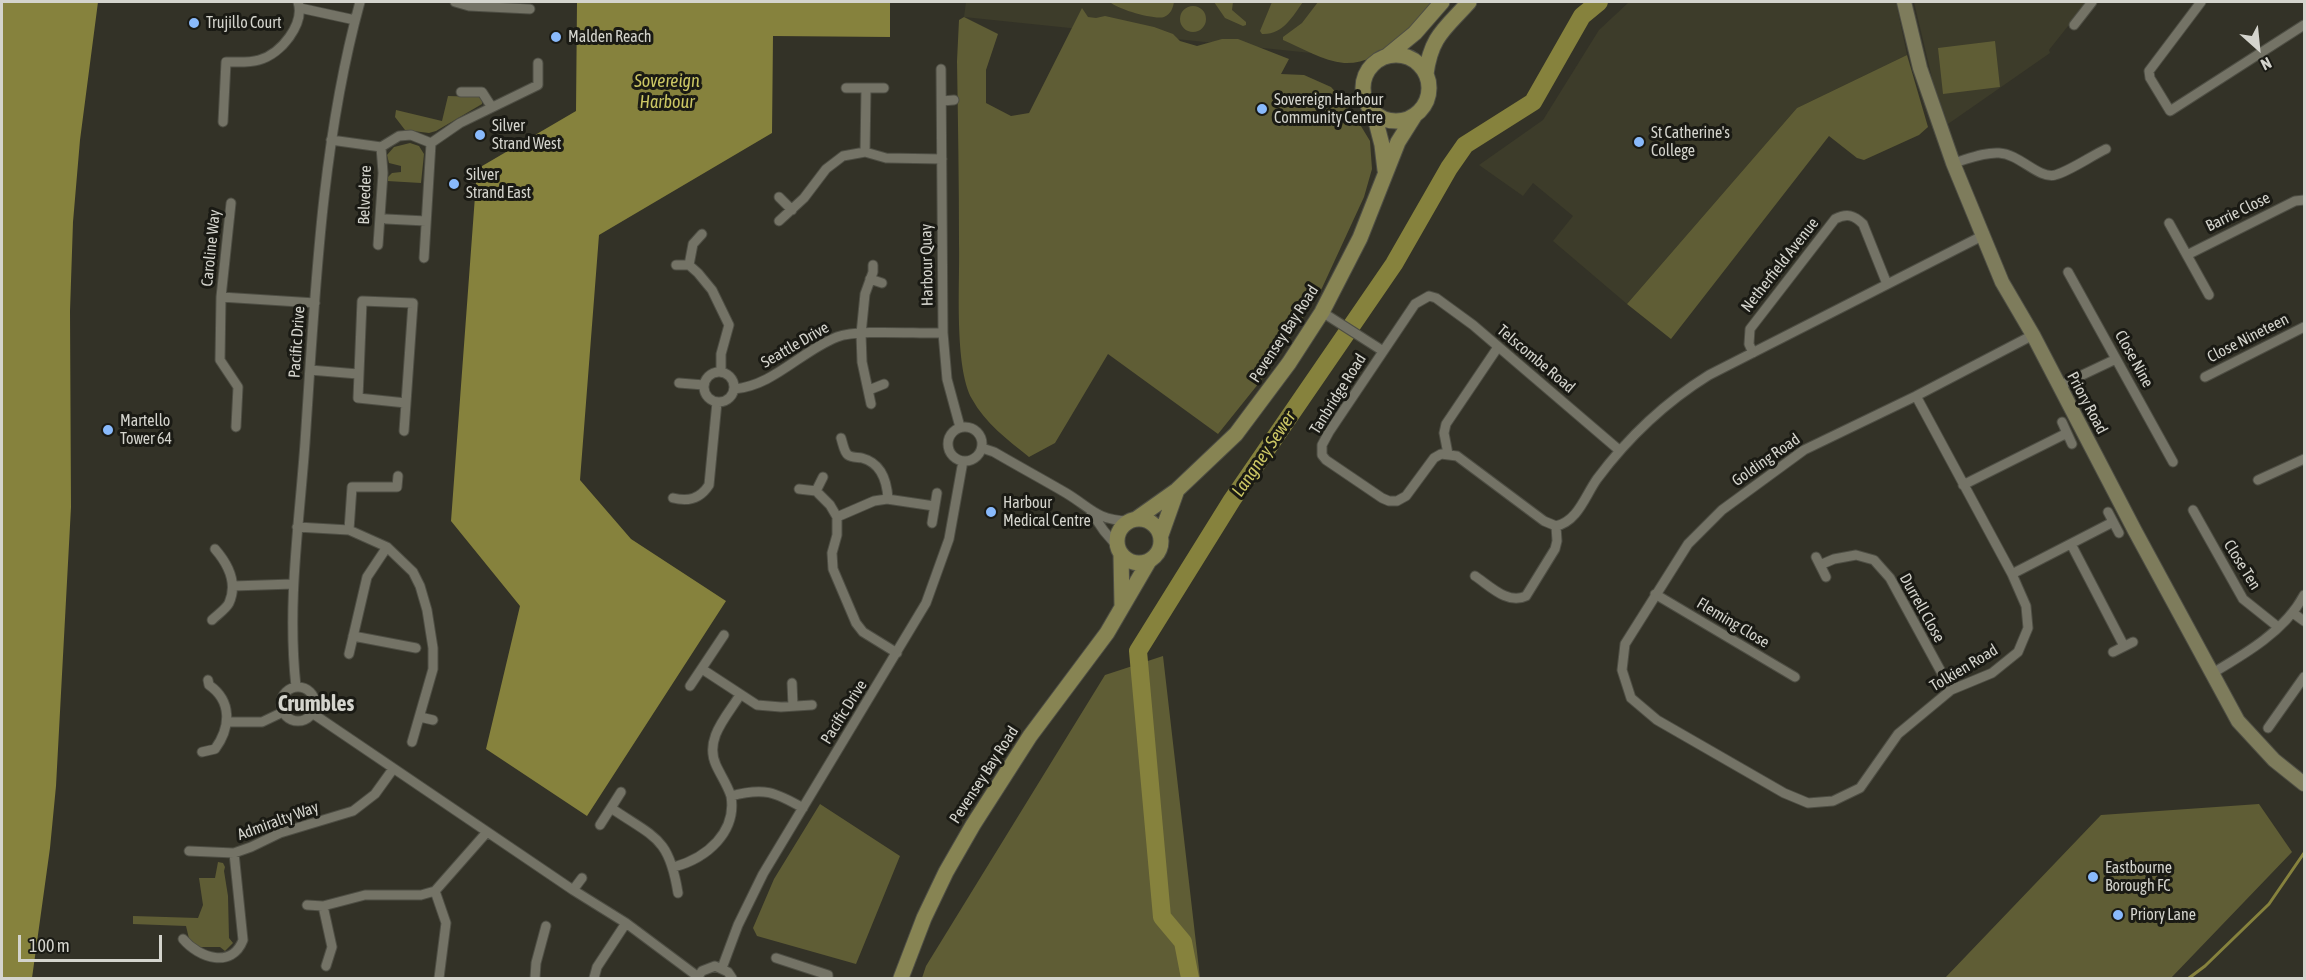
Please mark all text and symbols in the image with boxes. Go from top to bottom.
place label: Trujillo Court [206,13,282,33]
marker: Trujillo Court [187,16,201,30]
north arrow [2228,18,2288,78]
place label: Malden Reach [568,27,651,47]
marker: Malden Reach [549,30,563,44]
text: N [2258,54,2274,74]
water label: Sovereign Harbour [634,70,700,112]
place label: Sovereign Harbour Community Centre [1274,90,1383,128]
marker: Sovereign Harbour Community Centre [1255,102,1269,116]
place label: Silver Strand West [492,116,561,154]
place label: St Catherine's College [1651,123,1730,161]
marker: Silver Strand West [473,128,487,142]
marker: St Catherine's College [1632,135,1646,149]
street label: Belvedere [354,165,376,225]
place label: Silver Strand East [466,165,531,203]
marker: Silver Strand East [447,177,461,191]
street label: Barrie Close [2203,188,2273,236]
street label: Caroline Way [197,209,225,287]
street label: Netherfield Avenue [1737,214,1823,316]
street label: Harbour Quay [917,224,937,306]
street label: Pevensey Bay Road [1245,282,1323,386]
street label: Pacific Drive [285,306,309,378]
street label: Close Nineteen [2204,309,2292,367]
street label: Seattle Drive [758,318,832,372]
street label: Telscombe Road [1493,321,1579,397]
street label: Close Nine [2111,327,2157,391]
street label: Tanbridge Road [1306,350,1370,438]
street label: Priory Road [2063,369,2111,437]
water label: Langney Sewer [1227,407,1301,501]
place label: Martello Tower 64 [120,411,172,449]
marker: Martello Tower 64 [101,423,115,437]
street label: Golding Road [1728,430,1804,490]
place label: Harbour Medical Centre [1003,493,1091,531]
marker: Harbour Medical Centre [984,505,998,519]
street label: Close Ten [2219,537,2265,593]
street label: Durrell Close [1895,570,1949,646]
street label: Fleming Close [1693,594,1773,652]
street label: Tolkien Road [1927,640,2001,696]
street label: Pacific Drive [817,676,871,748]
district label: Crumbles [278,691,354,717]
street label: Pevensey Bay Road [945,723,1023,827]
street label: Admiralty Way [235,797,321,845]
place label: Eastbourne Borough FC [2105,858,2172,896]
marker: Eastbourne Borough FC [2086,870,2100,884]
place label: Priory Lane [2130,905,2196,925]
marker: Priory Lane [2111,908,2125,922]
scale bar [21,923,165,961]
text: 100 m [29,935,70,956]

